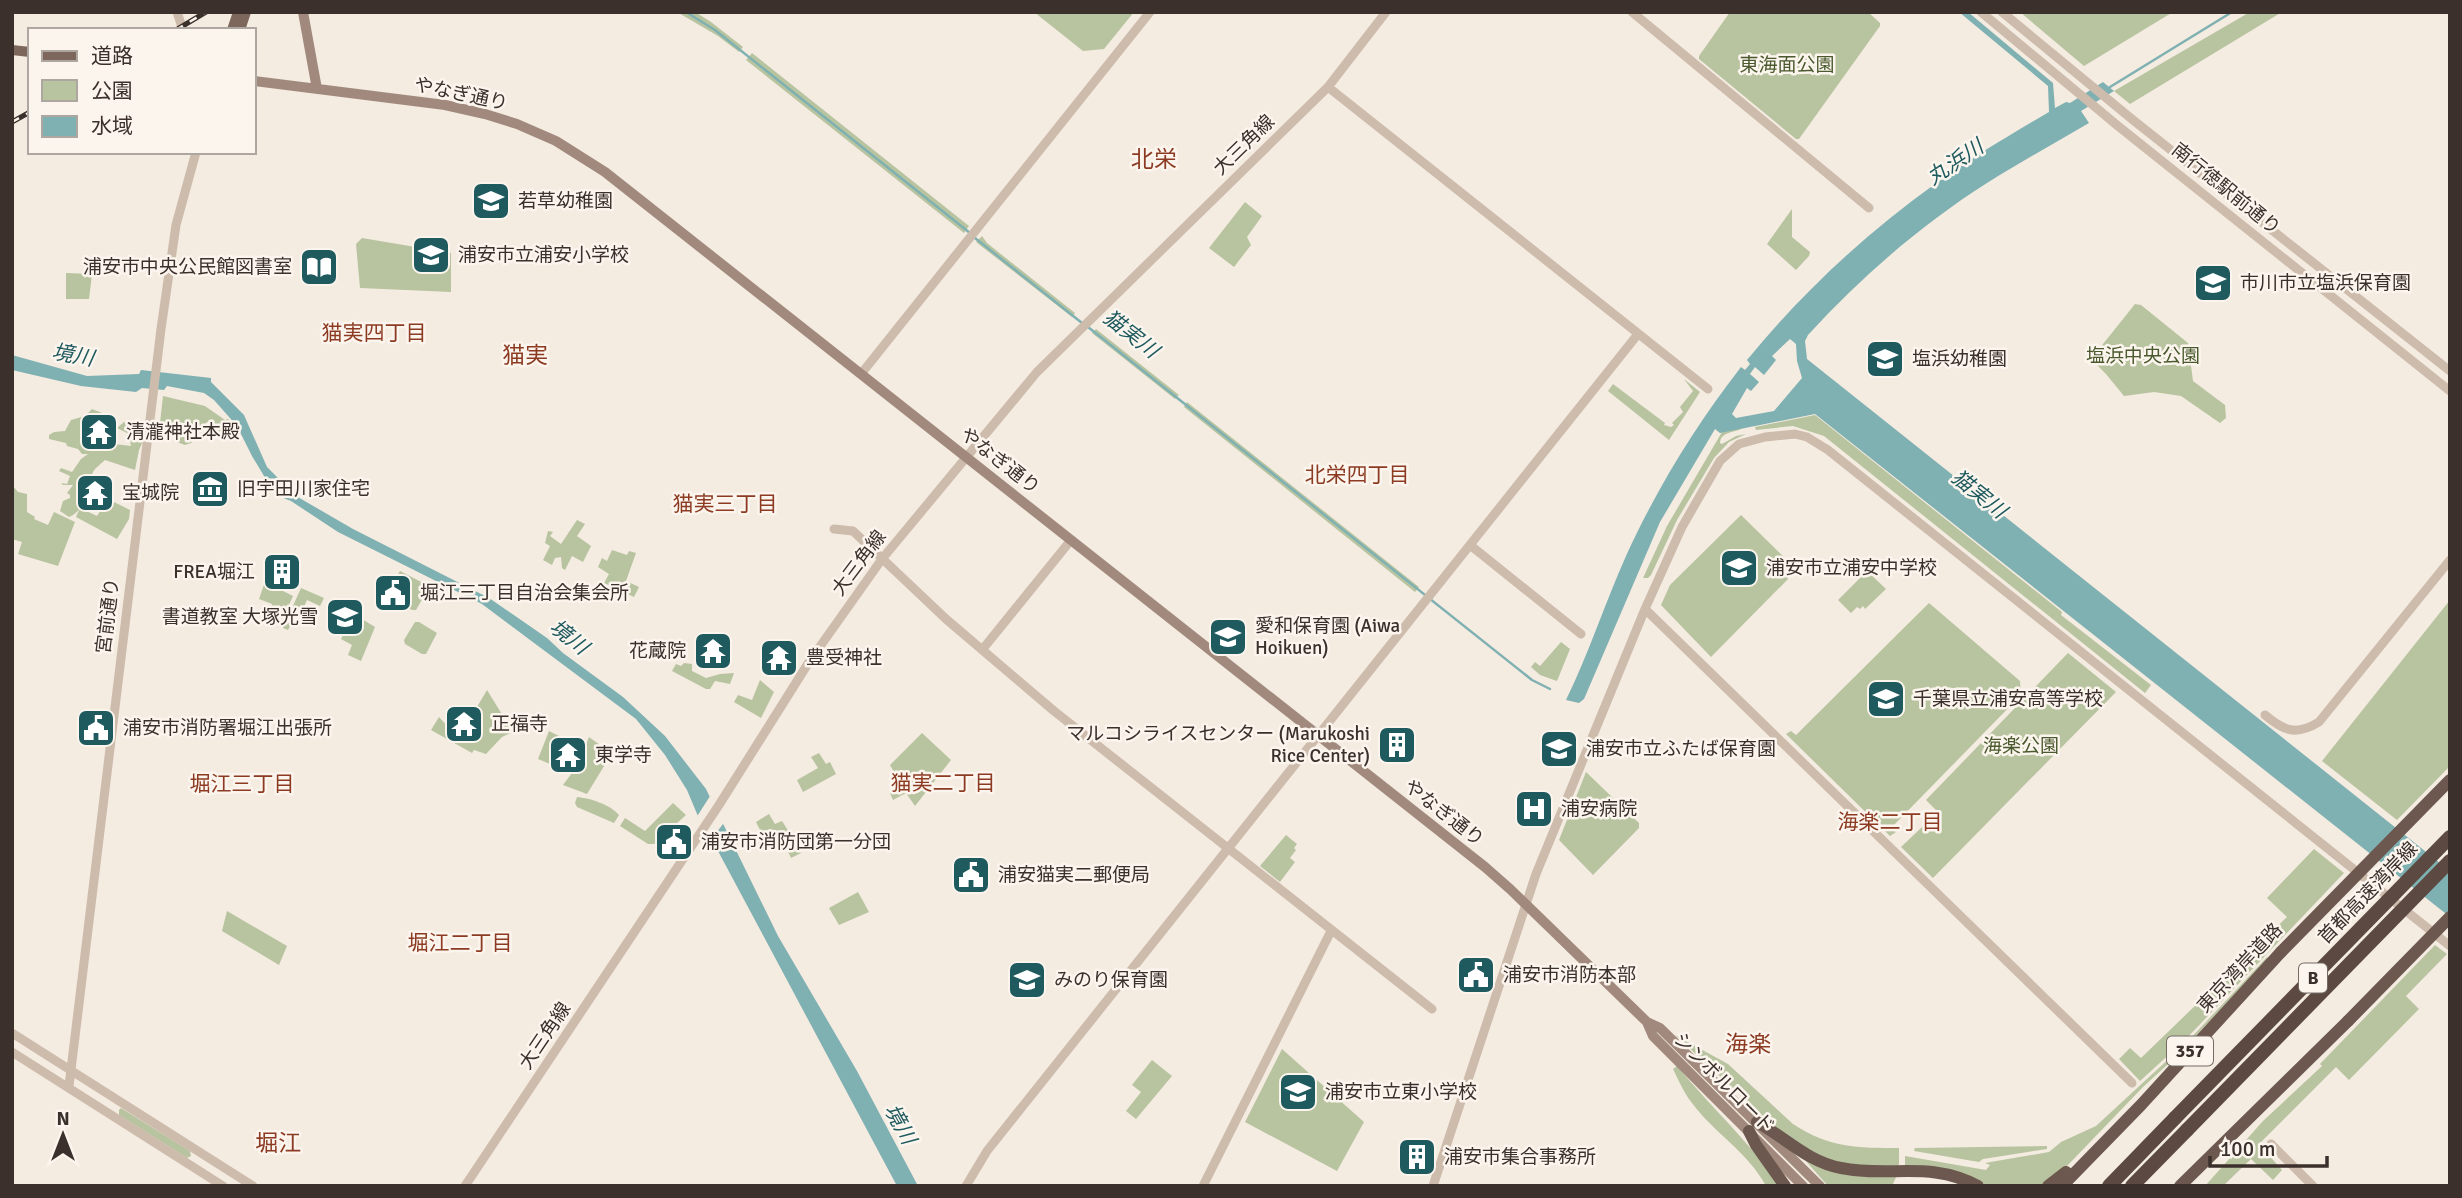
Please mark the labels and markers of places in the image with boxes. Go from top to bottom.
school or university icon: 若草幼稚園 [470,180,512,222]
place label: 若草幼稚園 [518,189,613,213]
school or university icon: 浦安市立浦安小学校 [410,234,452,276]
place label: 浦安市立浦安小学校 [458,243,629,267]
library icon: 浦安市中央公民館図書室 [298,246,340,288]
place label: 浦安市中央公民館図書室 [83,255,292,279]
school or university icon: 市川市立塩浜保育園 [2192,262,2234,304]
place label: 市川市立塩浜保育園 [2240,271,2411,295]
school or university icon: 塩浜幼稚園 [1864,338,1906,380]
place label: 塩浜幼稚園 [1912,347,2007,371]
temple icon: 清瀧神社本殿 [78,411,120,453]
place label: 清瀧神社本殿 [126,420,240,444]
museum icon: 旧宇田川家住宅 [189,468,231,510]
temple icon: 宝城院 [74,472,116,514]
place label: 旧宇田川家住宅 [237,477,370,501]
place label: 宝城院 [122,481,179,505]
school or university icon: 浦安市立浦安中学校 [1718,547,1760,589]
building icon: FREA堀江 [261,551,303,593]
place label: 浦安市立浦安中学校 [1766,556,1937,580]
place label: FREA堀江 [173,560,255,584]
public building icon: 堀江三丁目自治会集会所 [372,572,414,614]
place label: 堀江三丁目自治会集会所 [420,581,629,605]
school or university icon: 書道教室 大塚光雪 [324,596,366,638]
place label: 書道教室 大塚光雪 [162,605,318,629]
place label: 愛和保育園 (Aiwa Hoikuen) [1255,614,1400,660]
school or university icon: 愛和保育園 (Aiwa Hoikuen) [1207,616,1249,658]
temple icon: 花蔵院 [692,630,734,672]
temple icon: 豊受神社 [758,637,800,679]
place label: 花蔵院 [629,639,686,663]
place label: 豊受神社 [806,646,882,670]
school or university icon: 千葉県立浦安高等学校 [1865,678,1907,720]
place label: 千葉県立浦安高等学校 [1913,687,2103,711]
temple icon: 正福寺 [443,703,485,745]
public building icon: 浦安市消防署堀江出張所 [75,707,117,749]
place label: 正福寺 [491,712,548,736]
place label: 浦安市消防署堀江出張所 [123,716,332,740]
place label: マルコシライスセンター (Marukoshi Rice Center) [1066,722,1370,768]
building icon: マルコシライスセンター (Marukoshi Rice Center) [1376,724,1418,766]
school or university icon: 浦安市立ふたば保育園 [1538,728,1580,770]
temple icon: 東学寺 [547,734,589,776]
place label: 浦安市立ふたば保育園 [1586,737,1776,761]
place label: 東学寺 [595,743,652,767]
hospital icon: 浦安病院 [1513,788,1555,830]
place label: 浦安病院 [1561,797,1637,821]
public building icon: 浦安市消防団第一分団 [653,821,695,863]
place label: 浦安市消防団第一分団 [701,830,891,854]
public building icon: 浦安猫実二郵便局 [950,854,992,896]
place label: 浦安猫実二郵便局 [998,863,1150,887]
public building icon: 浦安市消防本部 [1455,954,1497,996]
school or university icon: みのり保育園 [1006,959,1048,1001]
place label: 浦安市消防本部 [1503,963,1636,987]
place label: みのり保育園 [1054,968,1168,992]
school or university icon: 浦安市立東小学校 [1277,1071,1319,1113]
place label: 浦安市立東小学校 [1325,1080,1477,1104]
building icon: 浦安市集合事務所 [1396,1136,1438,1178]
place label: 浦安市集合事務所 [1444,1145,1596,1169]

